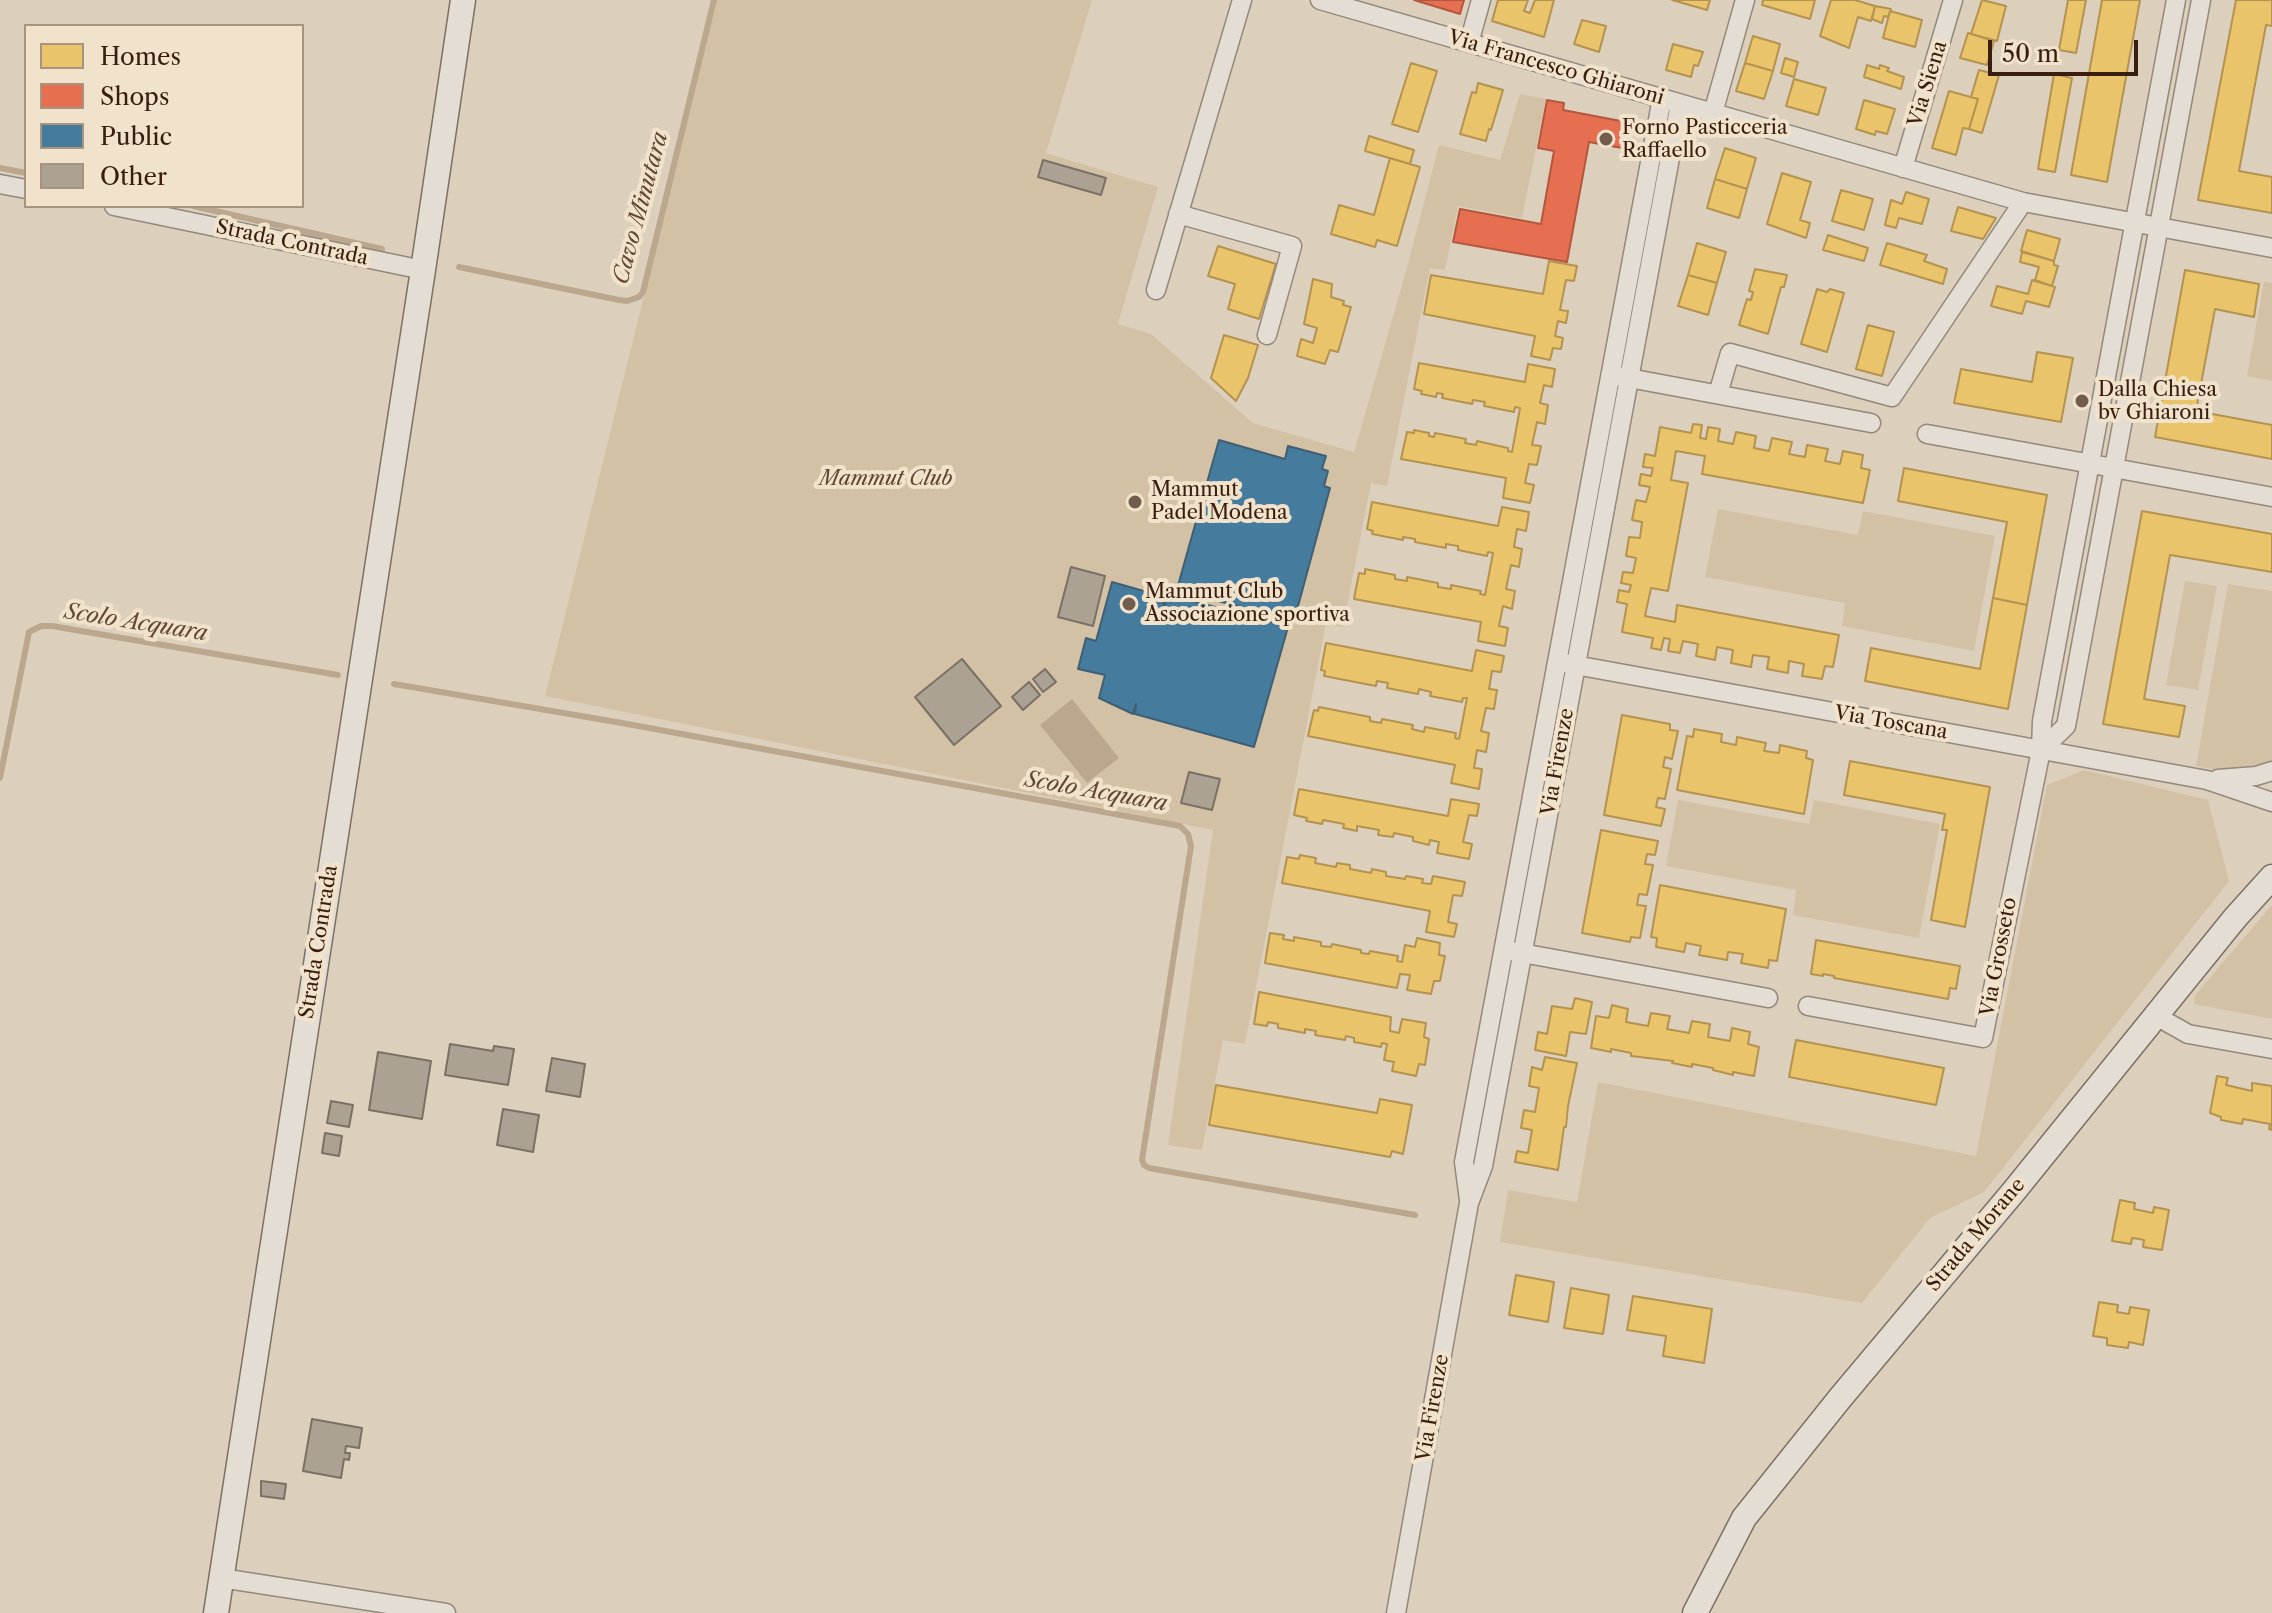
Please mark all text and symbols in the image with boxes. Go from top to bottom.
legend [24,24,304,208]
scale bar [1992,24,2142,74]
street label: Via Francesco Ghiaroni [1445,26,1667,110]
street label: Via Siena [1904,38,1952,130]
text: 50 m [2002,39,2059,68]
text: Homes [100,42,181,71]
text: Shops [100,82,169,111]
place label: Forno Pasticceria Raffaello [1622,116,1787,163]
text: Public [100,122,172,151]
water label: Cavo Minutara [608,129,674,287]
marker: Forno Pasticceria Raffaello [1597,130,1615,148]
text: Other [100,162,167,191]
street label: Strada Contrada [214,215,370,271]
place label: Dalla Chiesa bv Ghiaroni [2098,378,2217,425]
marker: Dalla Chiesa bv Ghiaroni [2073,392,2091,410]
park label: Mammut Club [820,467,952,491]
place label: Mammut Padel Modena [1151,478,1288,525]
marker: Mammut Padel Modena [1126,493,1144,511]
place label: Mammut Club Associazione sportiva [1145,580,1350,627]
marker: Mammut Club Associazione sportiva [1120,595,1138,613]
water label: Scolo Acquara [63,599,209,647]
street label: Via Toscana [1833,701,1949,745]
street label: Via Firenze [1537,706,1579,818]
water label: Scolo Acquara [1023,766,1169,818]
street label: Strada Contrada [295,864,343,1020]
street label: Via Grosseto [1976,895,2022,1019]
street label: Strada Morane [1922,1173,2030,1297]
street label: Via Firenze [1412,1352,1454,1464]

